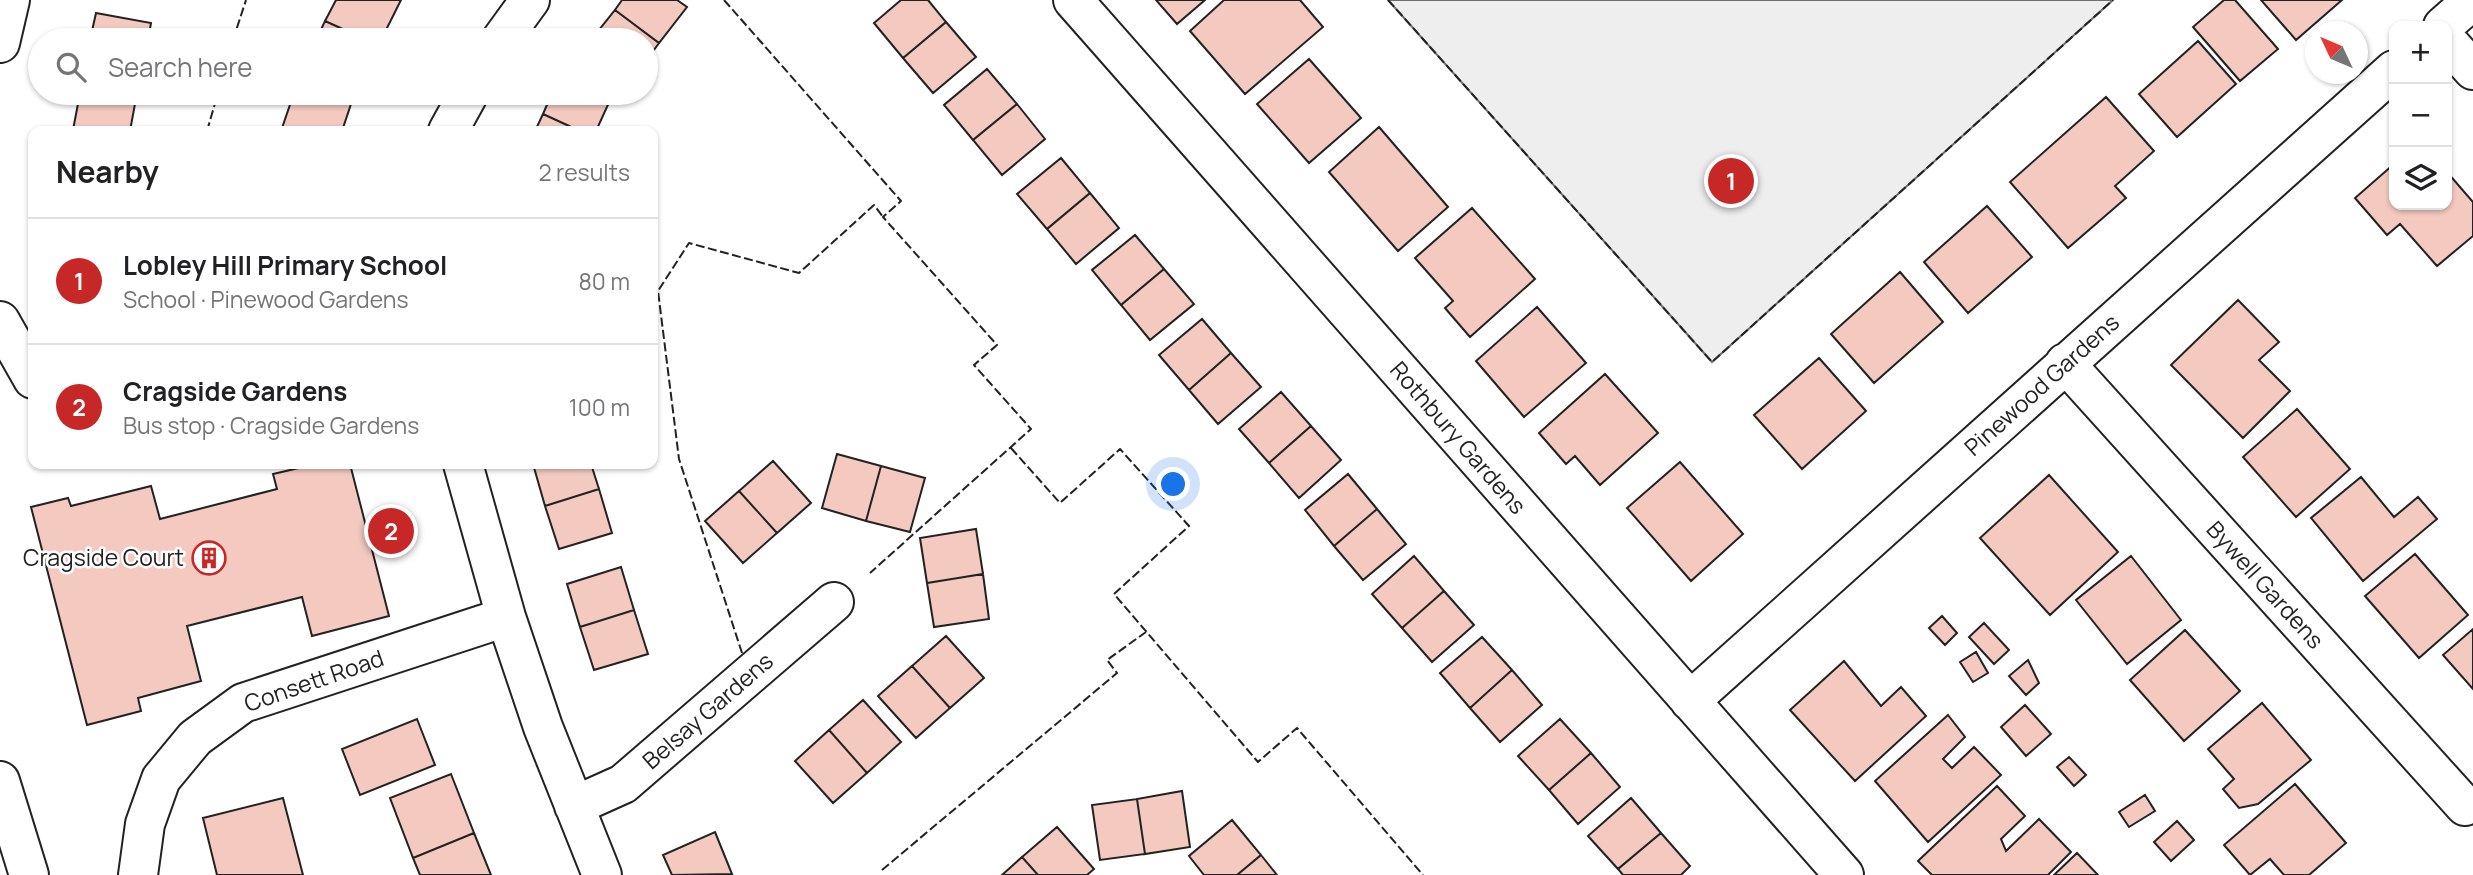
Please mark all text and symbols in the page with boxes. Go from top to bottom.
north arrow [2305,21,2368,84]
map controls [2389,21,2452,210]
button: + [2389,21,2452,84]
search box [28,28,658,105]
icon: search [52,48,90,86]
text: Search here [108,49,253,85]
button: − [2389,84,2452,147]
button: layers [2389,147,2452,210]
text: Nearby [56,151,159,192]
pin: 1 [1708,155,1754,207]
text: 2 results [538,156,630,188]
text: Lobley Hill Primary School [123,247,447,283]
text: 1 [74,265,84,297]
text: 80 m [579,265,630,297]
text: School · Pinewood Gardens [123,283,409,315]
street label: Pinewood Gardens [1957,306,2126,462]
street label: Rothbury Gardens [1383,354,1534,521]
text: Cragside Gardens [123,373,347,409]
text: 2 [72,391,86,423]
text: 100 m [569,391,630,423]
text: Bus stop · Cragside Gardens [123,409,419,441]
your location [1156,467,1190,501]
pin: 2 [368,505,414,557]
street label: Bywell Gardens [2200,514,2332,655]
building icon: Cragside Court [190,539,228,577]
place label: Cragside Court [23,541,184,573]
street label: Consett Road [240,641,388,719]
street label: Belsay Gardens [635,645,779,776]

